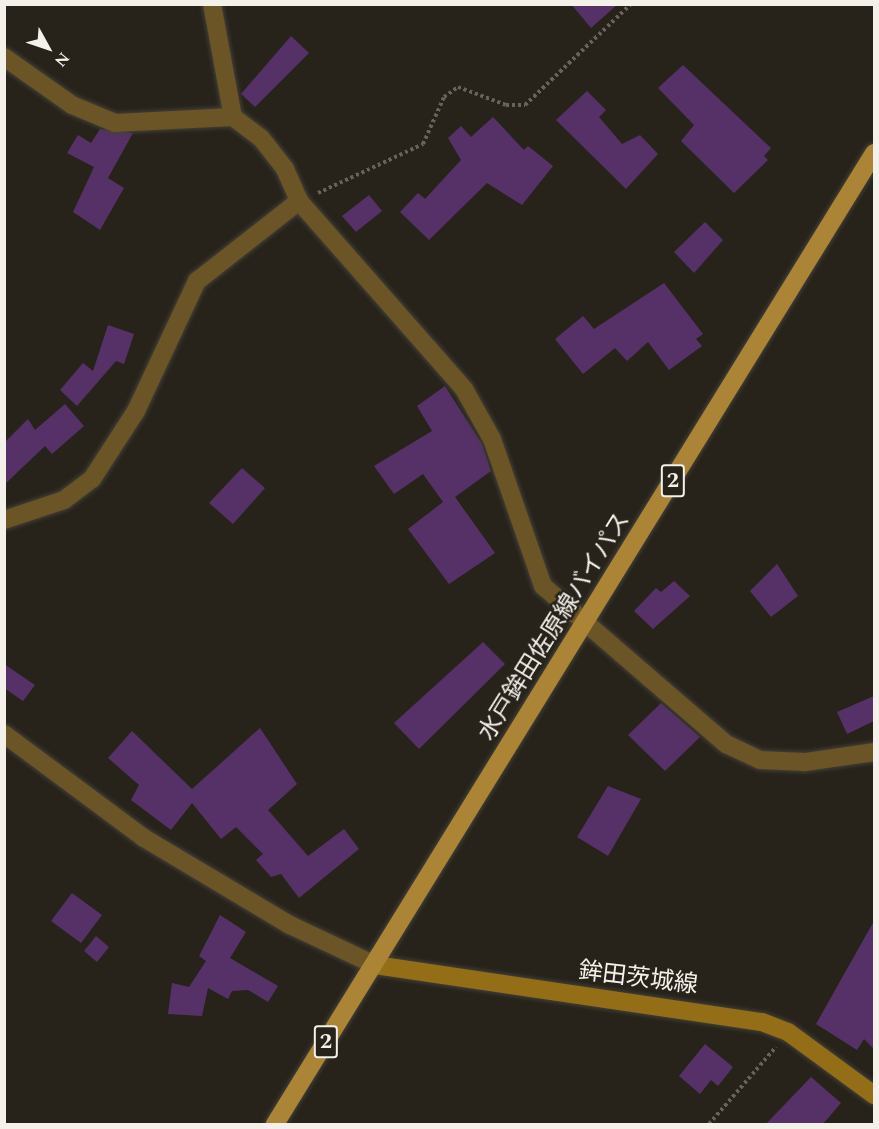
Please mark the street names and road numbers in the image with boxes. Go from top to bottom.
road number: 2 [660,462,686,500]
street label: 水戸鉾田佐原線バイパス [473,507,637,747]
street label: 鉾田茨城線 [577,957,699,1001]
road number: 2 [312,1023,340,1061]

